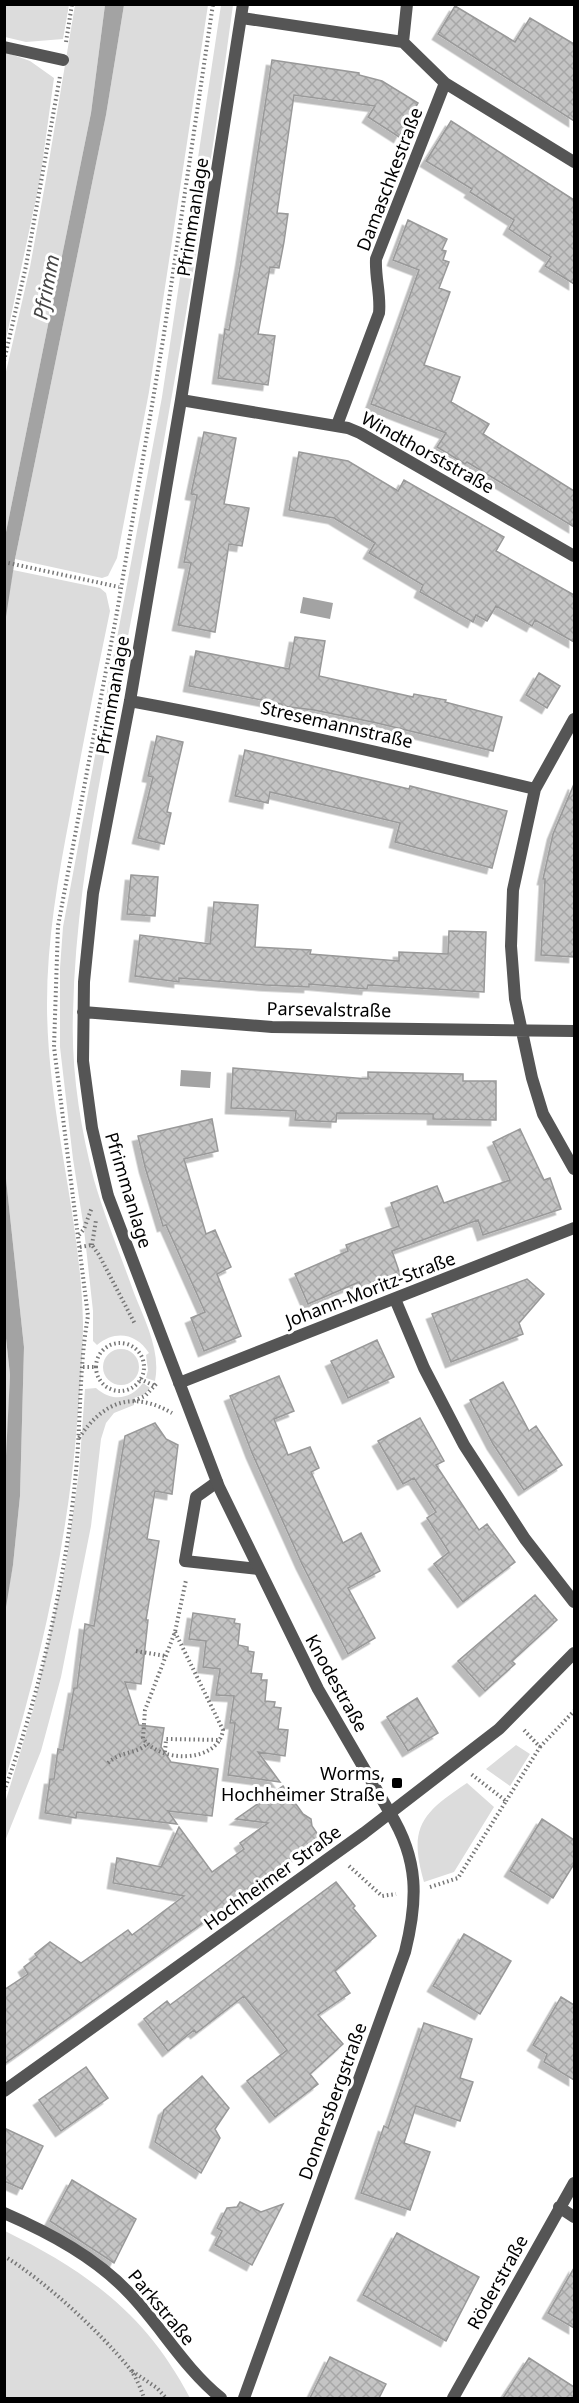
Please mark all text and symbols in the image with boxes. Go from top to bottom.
street label: Damaschkestraße [351,104,427,254]
street label: Pfrimmanlage [171,156,213,278]
water label: Pfrimm [26,252,66,322]
street label: Windthorststraße [357,406,499,498]
street label: Pfrimmanlage [90,634,134,756]
street label: Stresemannstraße [259,695,415,753]
street label: Parsevalstraße [267,996,391,1022]
street label: Pfrimmanlage [100,1129,158,1251]
street label: Johann-Moritz-Straße [280,1246,458,1333]
street label: Knodestraße [300,1630,374,1736]
place label: Worms, Hochheimer Straße [221,1761,385,1806]
marker: Worms, Hochheimer Straße [390,1776,404,1790]
street label: Hochheimer Straße [199,1819,345,1935]
street label: Donnersbergstraße [292,2019,372,2183]
street label: Röderstraße [461,2230,533,2334]
street label: Parkstraße [123,2264,201,2350]

